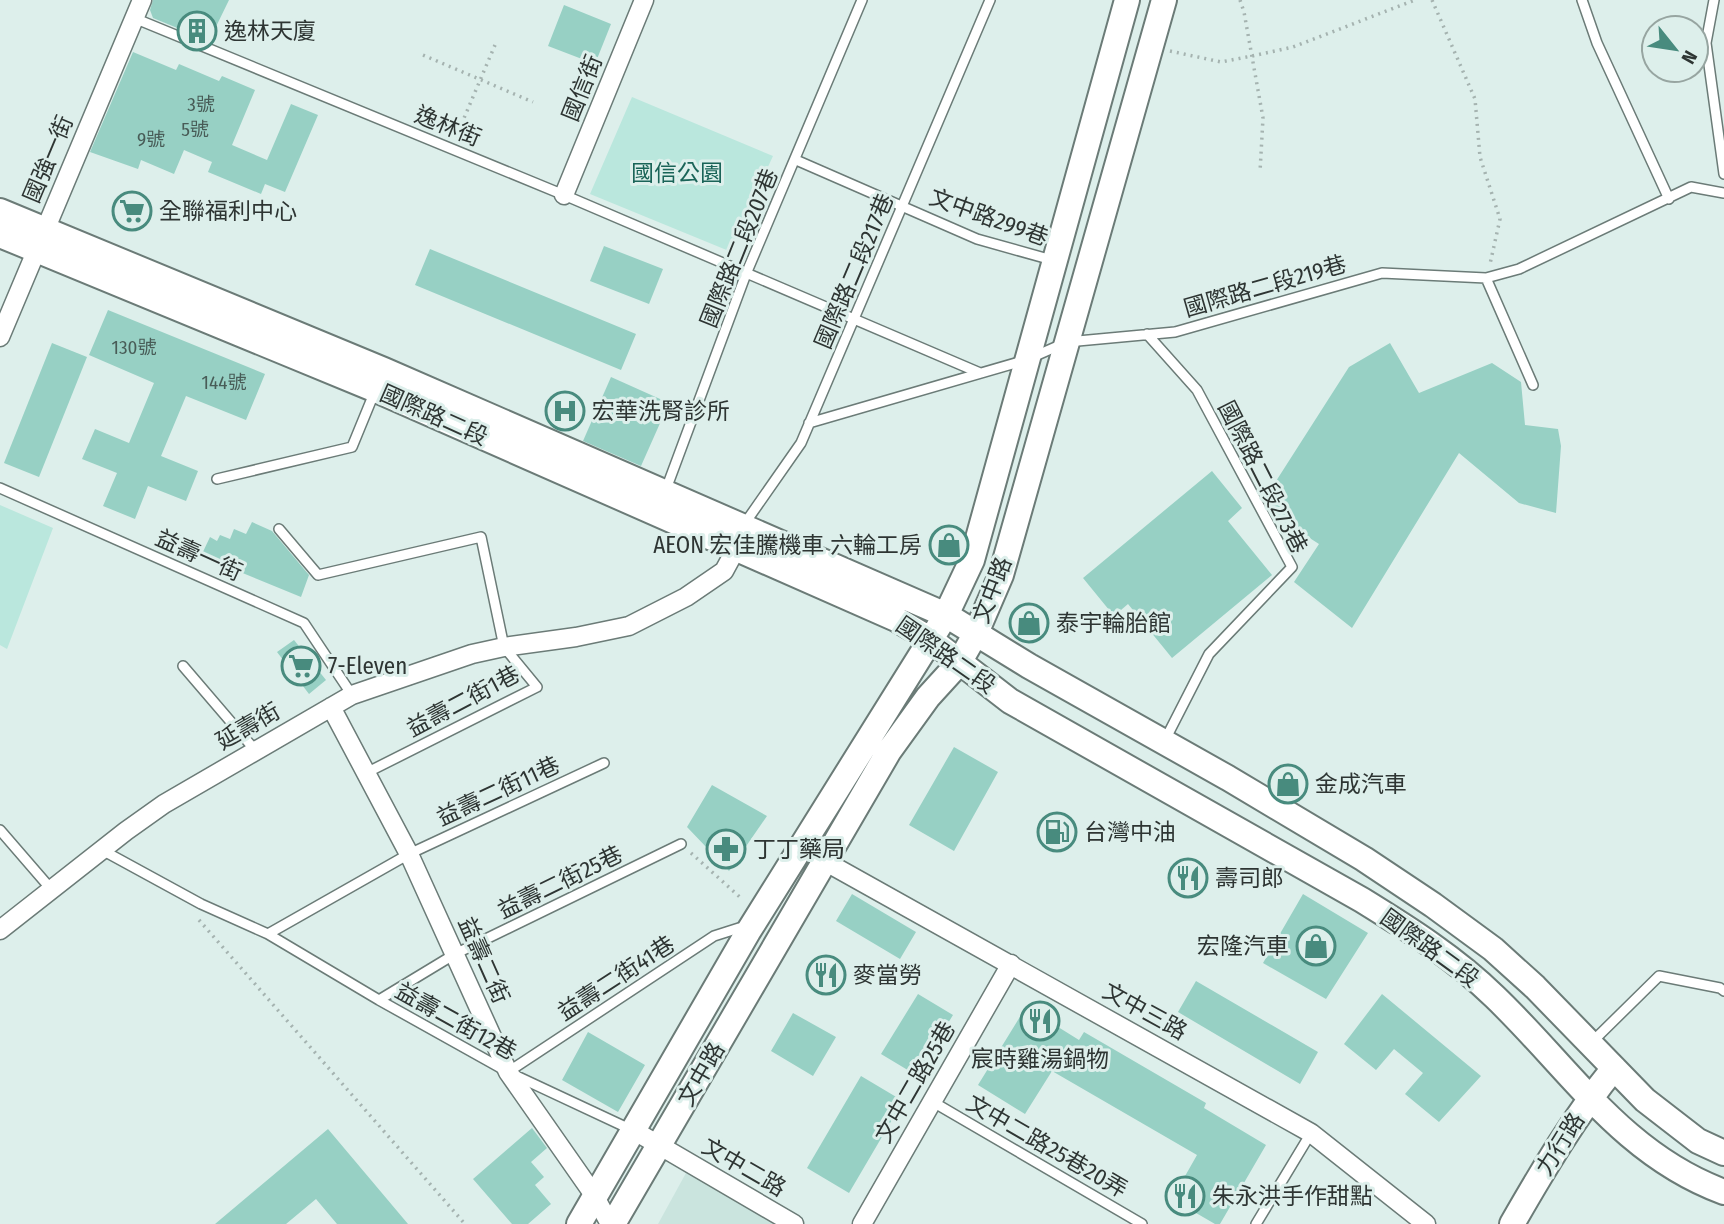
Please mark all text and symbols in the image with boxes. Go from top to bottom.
building icon: 逸林天廈 [176,10,218,52]
north arrow [1640,14,1710,84]
place label: 逸林天廈 [224,17,316,45]
text: N [1676,47,1702,68]
street label: 國信街 [556,51,608,125]
house number: 3號 [187,93,215,116]
street label: 逸林街 [411,100,485,152]
street label: 國強一街 [17,111,79,207]
house number: 5號 [181,118,209,141]
house number: 9號 [137,128,165,151]
park label: 國信公園 [631,159,723,187]
street label: 國際路二段207巷 [694,164,784,332]
street label: 文中路299巷 [926,183,1052,251]
street label: 國際路二段217巷 [809,189,899,353]
supermarket icon: 全聯福利中心 [111,190,153,232]
place label: 全聯福利中心 [159,197,297,225]
street label: 國際路二段219巷 [1180,249,1350,323]
house number: 130號 [112,336,156,359]
house number: 144號 [202,371,246,394]
street label: 國際路二段 [376,379,492,451]
hospital icon: 宏華洗腎診所 [544,390,586,432]
street label: 國際路二段273巷 [1213,396,1313,558]
place label: 宏華洗腎診所 [592,397,730,425]
street label: 益壽一街 [151,524,247,586]
shop icon: AEON 宏佳騰機車 六輪工房 [928,524,970,566]
place label: AEON 宏佳騰機車 六輪工房 [653,531,922,559]
street label: 文中路 [967,553,1017,627]
shop icon: 泰宇輪胎館 [1008,602,1050,644]
place label: 泰宇輪胎館 [1056,609,1171,637]
street label: 國際路二段 [891,611,1001,699]
supermarket icon: 7-Eleven [280,645,322,687]
place label: 7-Eleven [328,652,407,680]
street label: 益壽二街1巷 [402,660,524,742]
street label: 延壽街 [211,697,285,755]
street label: 益壽二街11巷 [432,750,564,832]
shop icon: 金成汽車 [1267,763,1309,805]
place label: 金成汽車 [1315,770,1407,798]
fuel station icon: 台灣中油 [1036,811,1078,853]
place label: 台灣中油 [1084,818,1176,846]
pharmacy icon: 丁丁藥局 [705,828,747,870]
place label: 丁丁藥局 [753,835,845,863]
street label: 益壽二街25巷 [493,840,627,924]
restaurant icon: 壽司郎 [1167,857,1209,899]
place label: 壽司郎 [1215,864,1284,892]
street label: 國際路二段 [1375,903,1485,993]
street label: 益壽二街 [453,912,515,1008]
shop icon: 宏隆汽車 [1295,925,1337,967]
street label: 益壽二街41巷 [552,930,680,1026]
place label: 宏隆汽車 [1197,932,1289,960]
restaurant icon: 麥當勞 [805,954,847,996]
place label: 麥當勞 [853,961,922,989]
street label: 益壽二街12巷 [391,976,521,1066]
street label: 文中三路 [1098,976,1192,1046]
restaurant icon: 宸時雞湯鍋物 [1019,1000,1061,1042]
street label: 文中二路25巷 [869,1016,961,1148]
street label: 文中路 [672,1037,730,1111]
place label: 宸時雞湯鍋物 [971,1045,1109,1073]
street label: 文中二路25巷20弄 [962,1089,1132,1203]
street label: 力行路 [1530,1107,1590,1181]
street label: 文中二路 [697,1132,791,1202]
restaurant icon: 朱永洪手作甜點 [1164,1175,1206,1217]
place label: 朱永洪手作甜點 [1212,1182,1373,1210]

